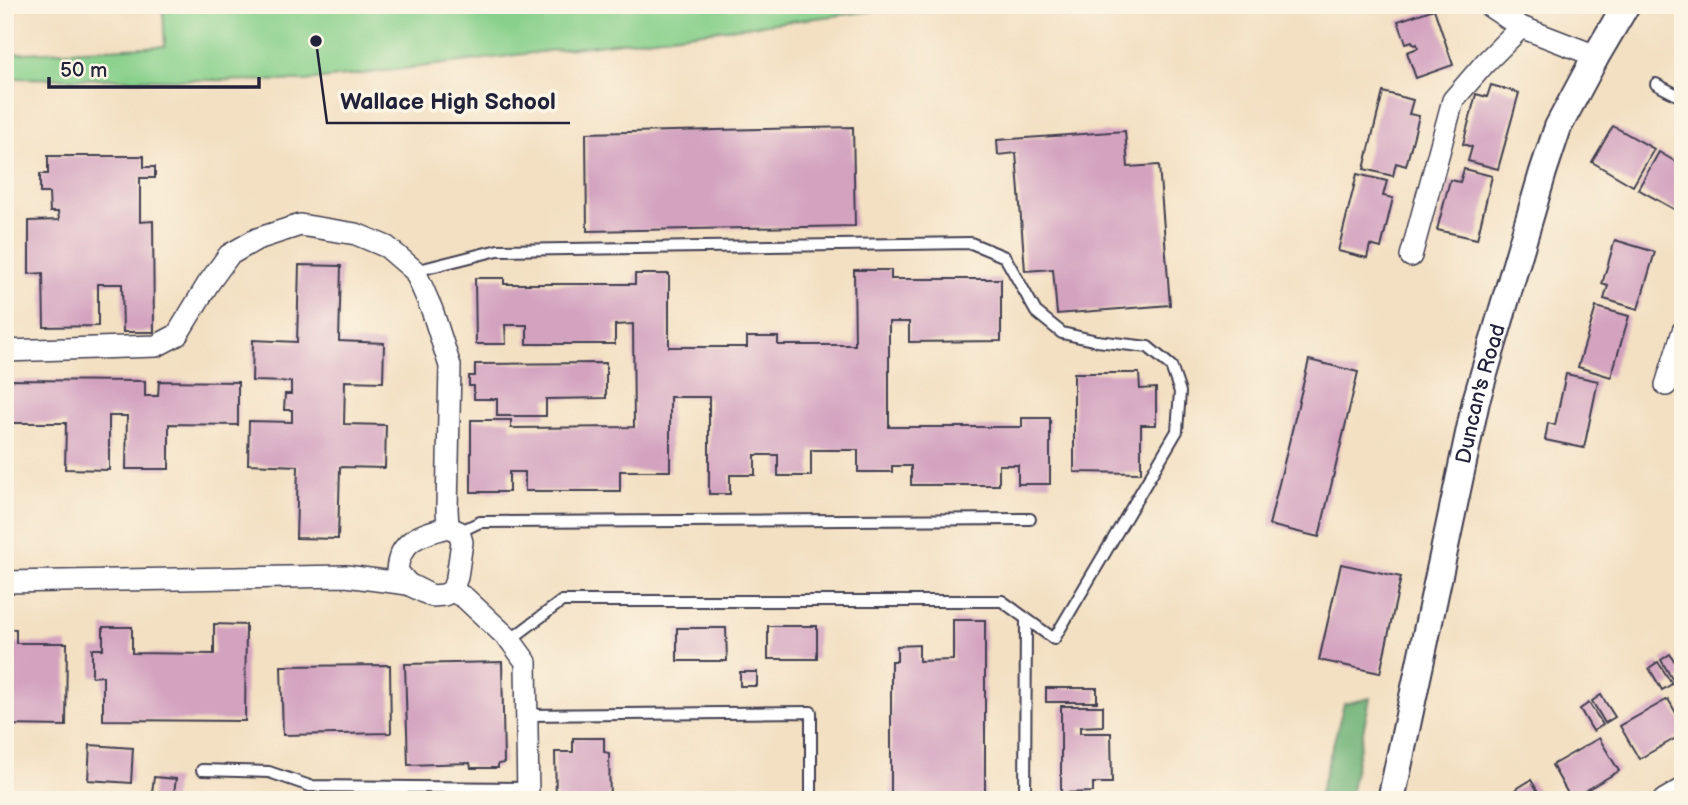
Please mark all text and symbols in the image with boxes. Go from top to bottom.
scale bar [49,46,259,90]
text: 50 m [60,58,107,83]
callout: Wallace High School [327,79,570,123]
text: Wallace High School [340,88,556,116]
street label: Duncan's Road [1451,321,1511,466]

